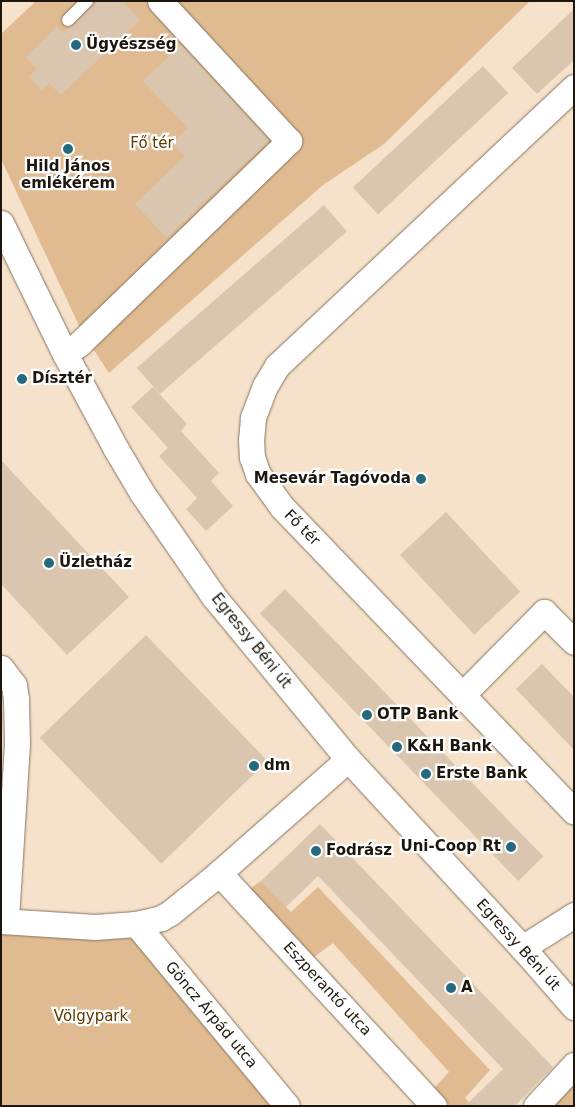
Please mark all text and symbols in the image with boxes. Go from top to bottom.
place label: Ügyészség [86,36,176,54]
marker: Ügyészség [70,39,82,51]
park label: Fő tér [130,135,174,153]
marker: Hild János emlékérem [62,143,74,155]
place label: Hild János emlékérem [21,157,115,192]
place label: Dísztér [32,370,92,388]
marker: Dísztér [16,373,28,385]
place label: Mesevár Tagóvoda [254,470,411,488]
marker: Mesevár Tagóvoda [415,473,427,485]
street label: Fő tér [280,506,324,550]
place label: Üzletház [59,554,132,572]
marker: Üzletház [43,557,55,569]
street label: Egressy Béni út [207,590,295,692]
place label: OTP Bank [377,706,458,724]
marker: OTP Bank [361,709,373,721]
place label: K&H Bank [407,738,492,756]
marker: K&H Bank [391,741,403,753]
place label: dm [264,757,290,775]
marker: dm [248,760,260,772]
place label: Erste Bank [436,765,527,783]
marker: Erste Bank [420,768,432,780]
place label: Uni-Coop Rt [400,838,501,856]
marker: Uni-Coop Rt [505,841,517,853]
place label: Fodrász [326,842,392,860]
marker: Fodrász [310,845,322,857]
street label: Egressy Béni út [472,896,564,994]
street label: Eszperantó utca [279,938,375,1040]
street label: Göncz Árpád utca [161,958,261,1072]
place label: A [461,979,473,997]
marker: A [445,982,457,994]
park label: Völgypark [54,1008,128,1026]

